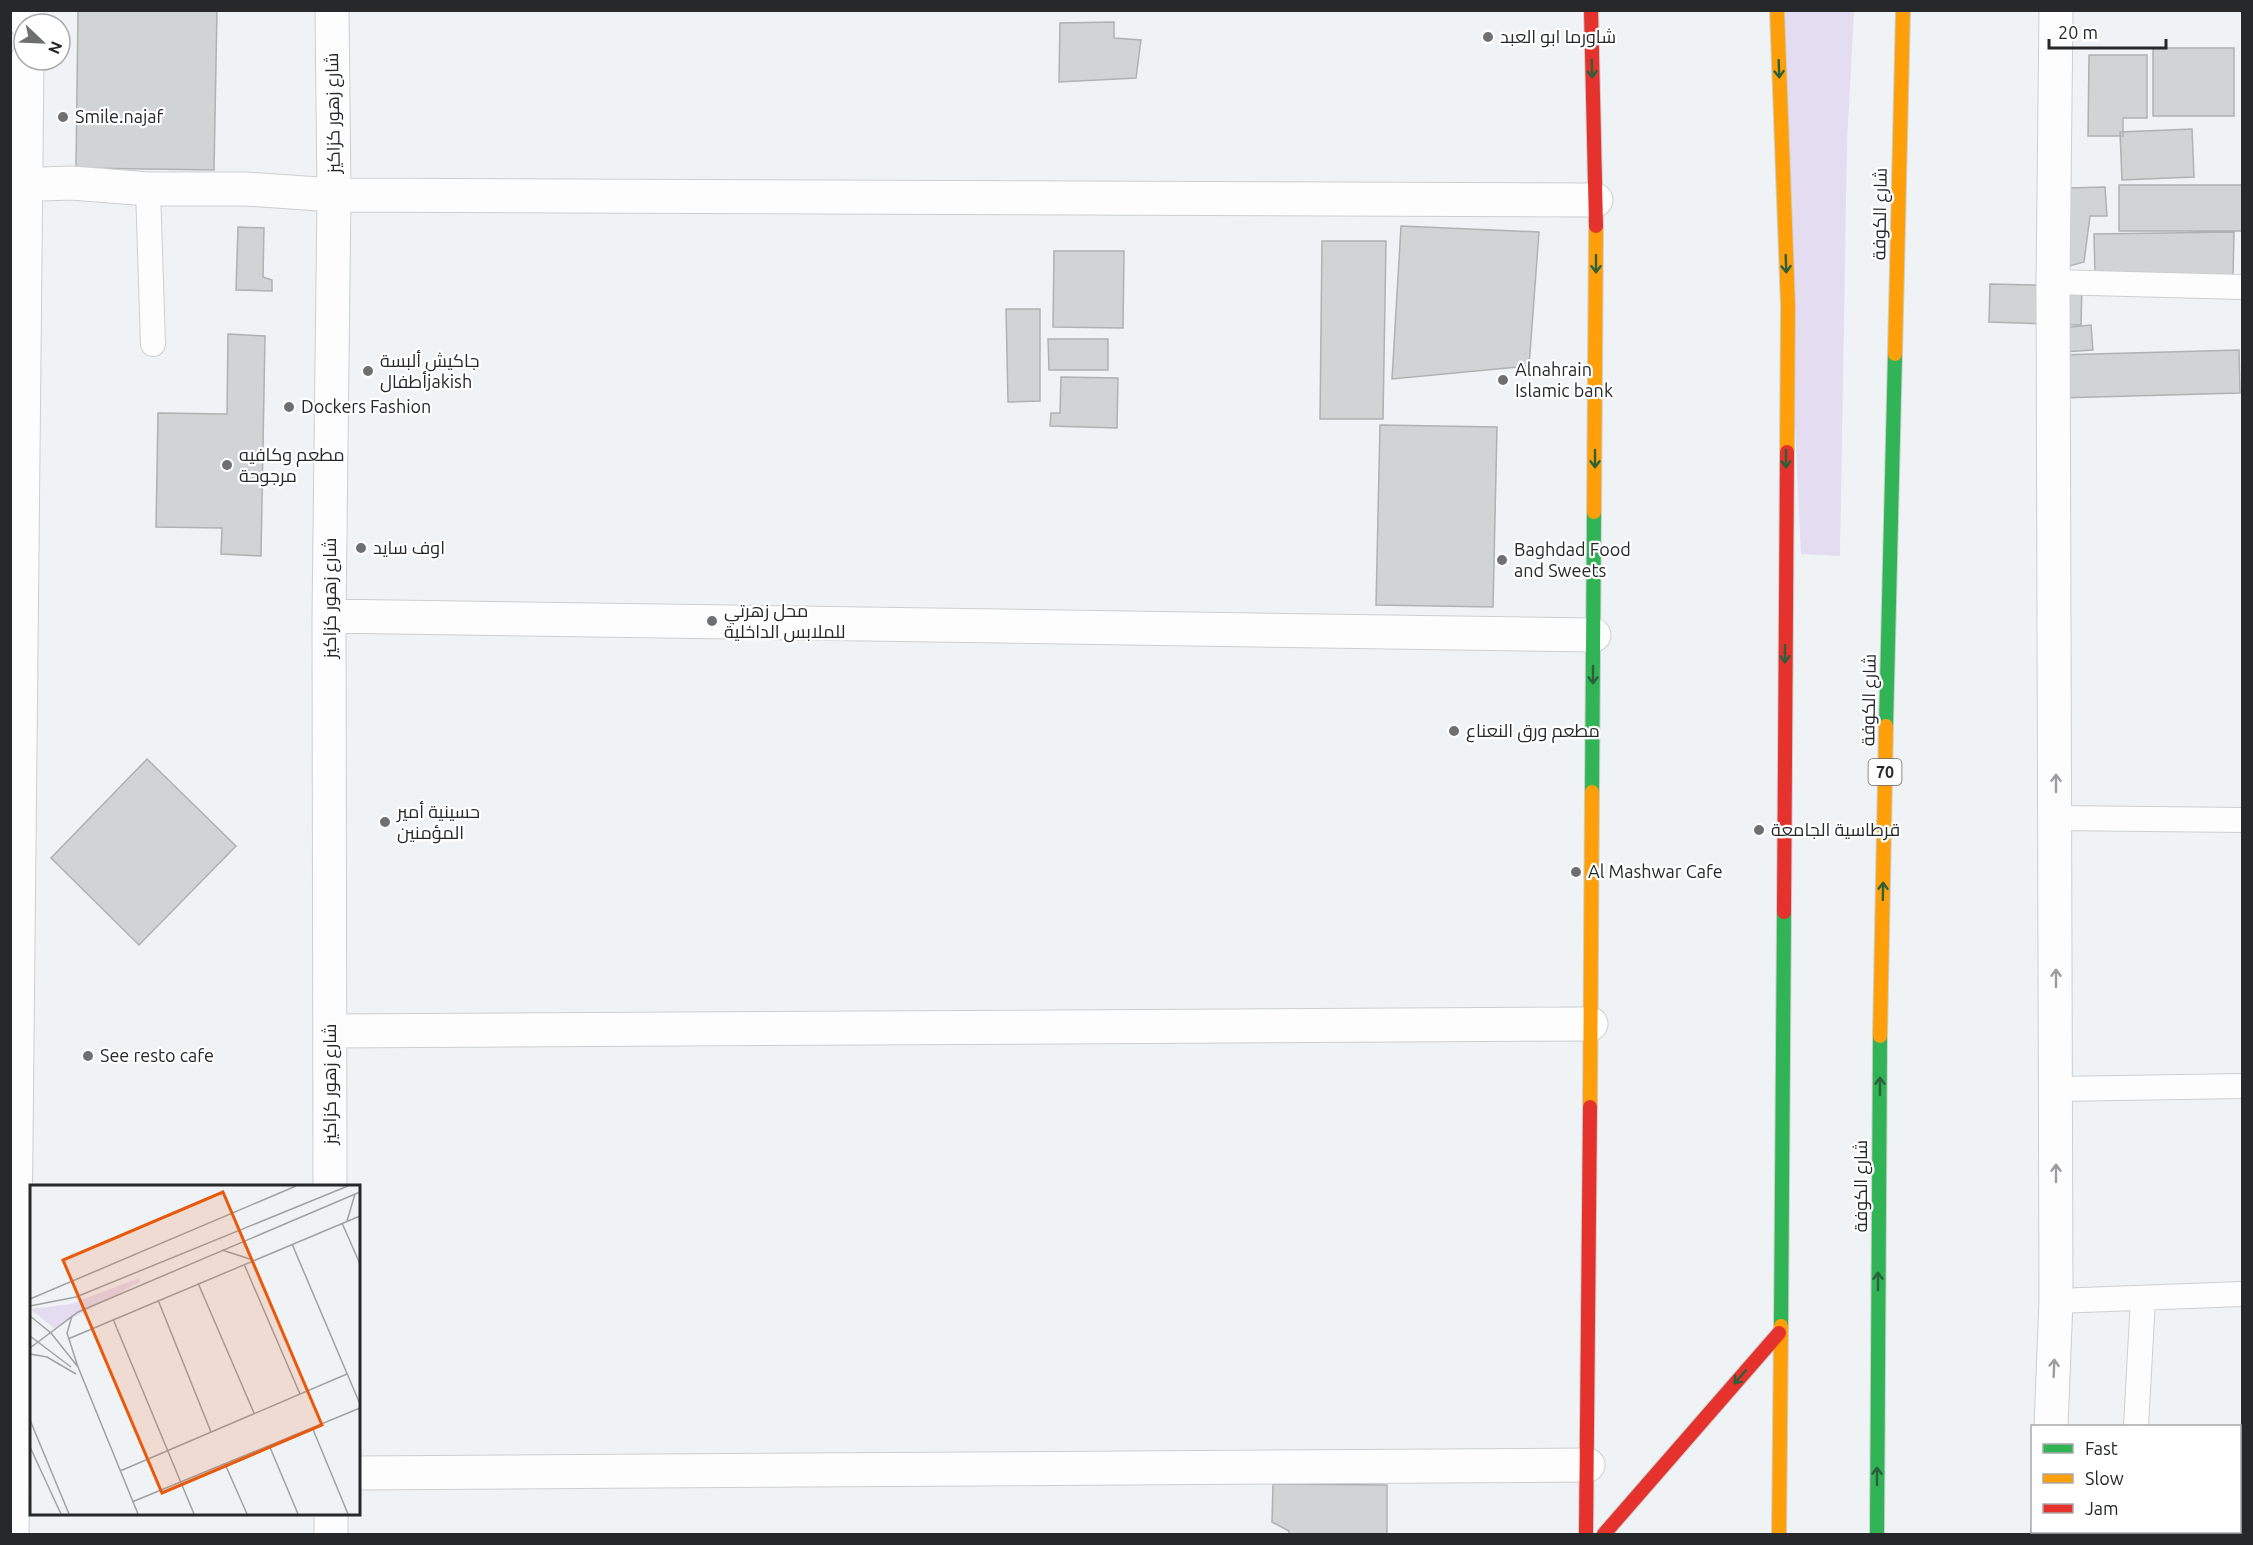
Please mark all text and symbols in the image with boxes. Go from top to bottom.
north arrow [12,12,72,72]
scale bar [2049,12,2166,50]
text: 20 m [2058,22,2098,42]
place label: شاورما ابو العبد [1500,26,1616,48]
marker: شاورما ابو العبد [1481,30,1495,44]
text: N [45,39,66,57]
street label: شارع زهور كزاكيز [321,52,346,175]
one-way arrow [1587,58,1598,78]
one-way arrow [1774,58,1785,78]
place label: Smile.najaf [75,106,164,126]
marker: Smile.najaf [56,110,70,124]
street label: شارع الكوفة [1868,168,1893,260]
one-way arrow [1590,253,1602,273]
one-way arrow [1781,253,1792,273]
place label: جاكيش ألبسة أطفالjakish [380,350,479,393]
place label: Alnahrain Islamic bank [1515,359,1613,400]
marker: جاكيش ألبسة أطفالjakish [361,364,375,378]
marker: Alnahrain Islamic bank [1496,373,1510,387]
place label: Dockers Fashion [301,396,431,416]
marker: Dockers Fashion [282,400,296,414]
place label: مطعم وكافيه مرجوحة [239,444,344,487]
one-way arrow [1589,448,1601,468]
one-way arrow [1781,448,1792,468]
marker: مطعم وكافيه مرجوحة [220,458,234,472]
place label: اوف سايد [373,537,445,559]
street label: شارع زهور كزاكيز [319,538,342,659]
place label: Baghdad Food and Sweets [1514,539,1631,580]
marker: اوف سايد [354,541,368,555]
marker: Baghdad Food and Sweets [1495,553,1509,567]
place label: محل زهرتي للملابس الداخلية [724,600,846,643]
marker: محل زهرتي للملابس الداخلية [705,614,719,628]
one-way arrow [1779,643,1791,663]
street label: شارع الكوفة [1857,654,1882,746]
one-way arrow [1587,664,1599,684]
place label: مطعم ورق النعناع [1466,720,1600,743]
marker: مطعم ورق النعناع [1447,724,1461,738]
road number: 70 [1868,759,1902,785]
one-way arrow [2050,774,2062,794]
place label: حسينية أمير المؤمنين [396,801,480,844]
marker: حسينية أمير المؤمنين [378,815,392,829]
place label: قرطاسية الجامعة [1771,819,1900,841]
marker: قرطاسية الجامعة [1752,823,1766,837]
place label: Al Mashwar Cafe [1588,861,1723,881]
marker: Al Mashwar Cafe [1569,865,1583,879]
one-way arrow [1877,882,1888,902]
one-way arrow [2050,969,2062,989]
street label: شارع زهور كزاكيز [319,1024,342,1145]
place label: See resto cafe [100,1045,214,1065]
marker: See resto cafe [81,1049,95,1063]
one-way arrow [1874,1077,1886,1097]
street label: شارع الكوفة [1850,1140,1873,1232]
one-way arrow [2050,1164,2062,1184]
inset map [30,1185,360,1515]
one-way arrow [1872,1272,1884,1292]
one-way arrow [2048,1359,2059,1379]
one-way arrow [1734,1369,1747,1385]
legend [2031,1425,2241,1533]
text: Fast [2085,1438,2118,1458]
one-way arrow [1871,1467,1883,1487]
text: Slow [2085,1468,2124,1488]
text: Jam [2085,1498,2119,1518]

